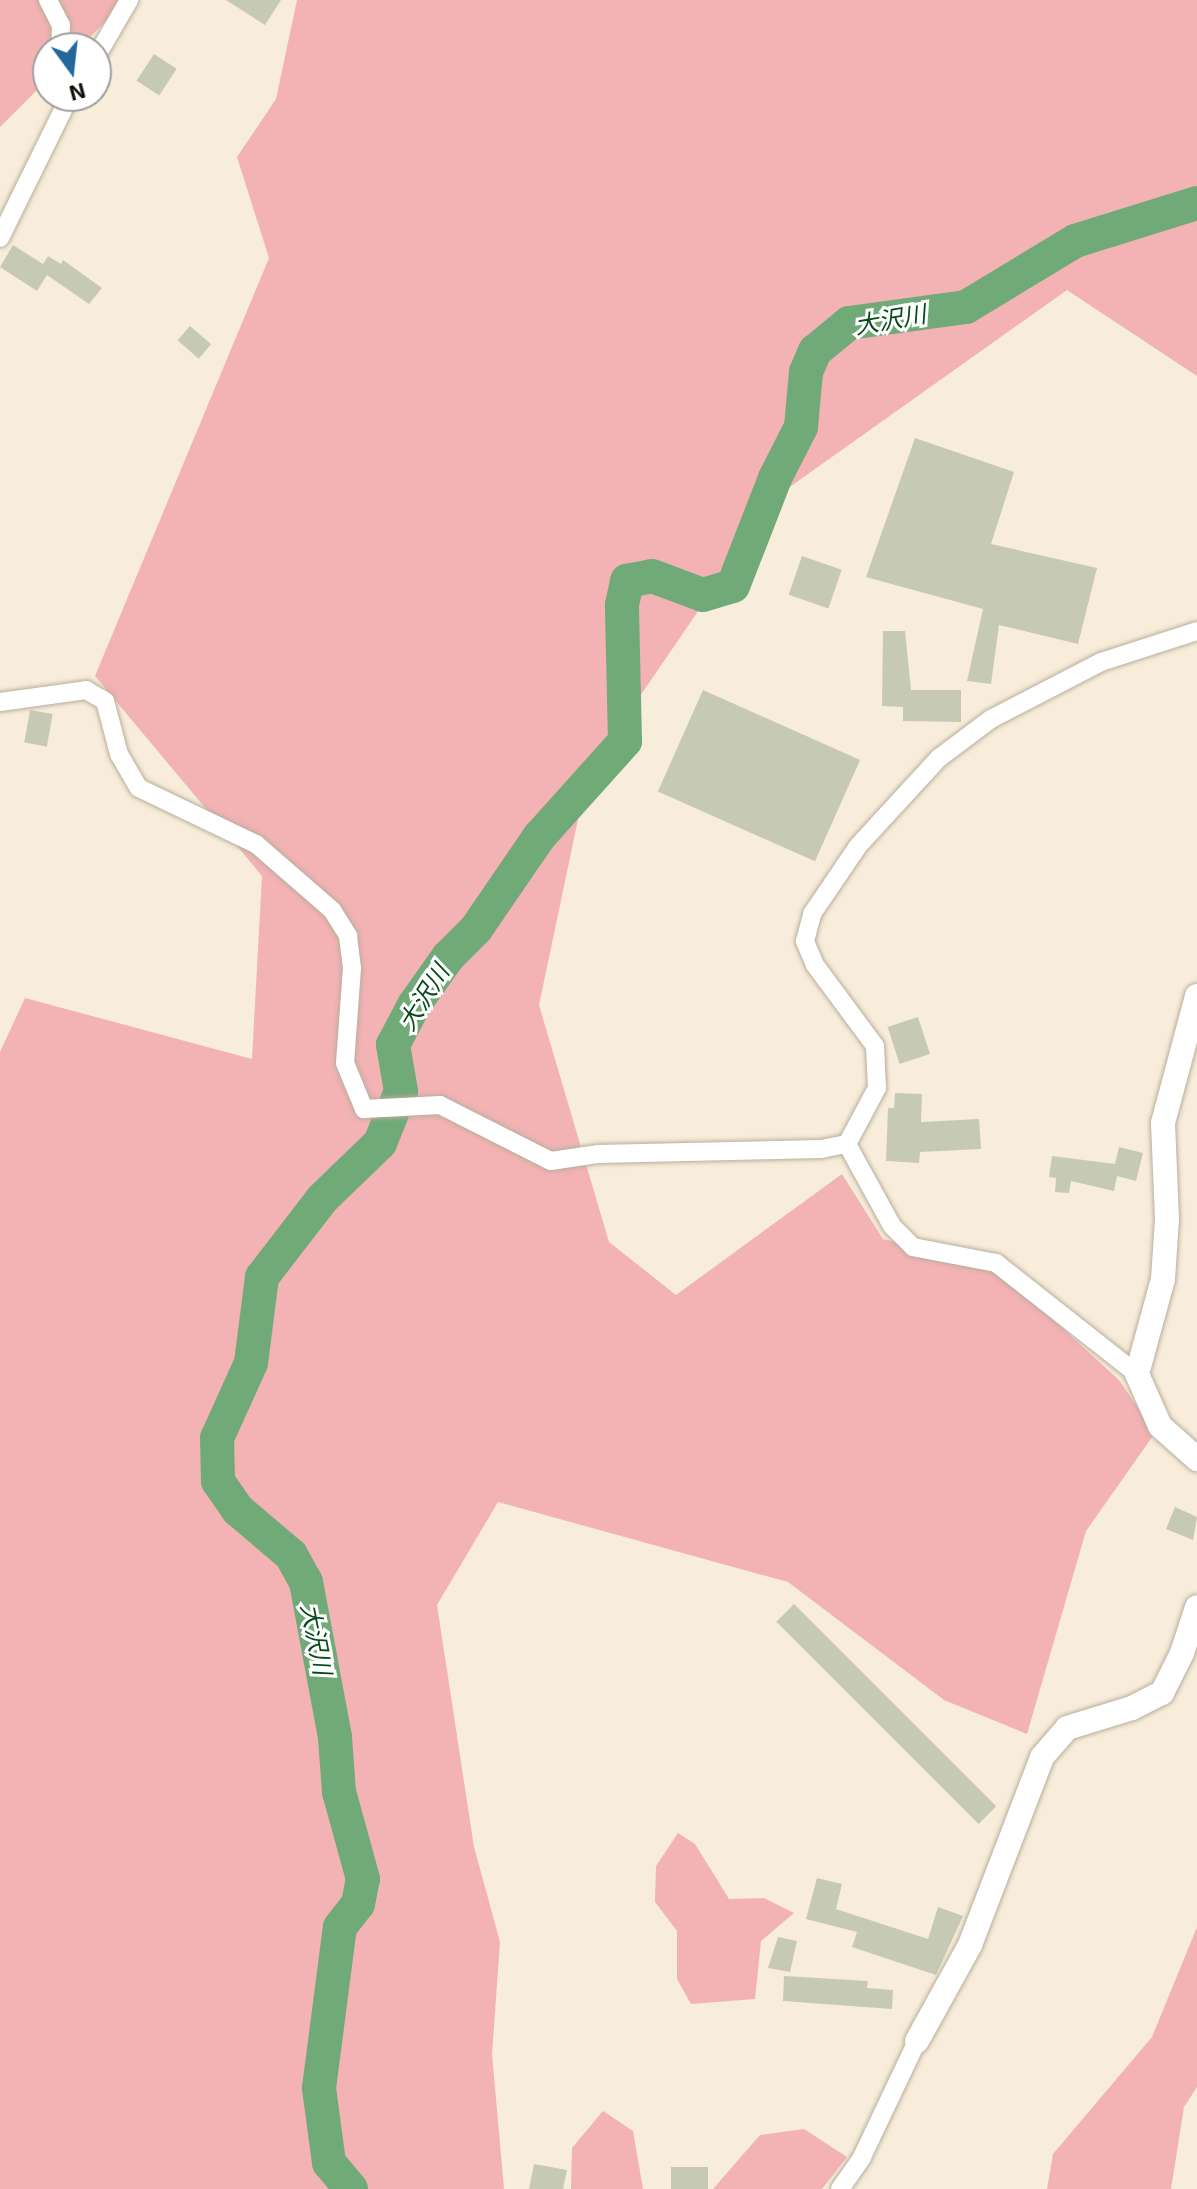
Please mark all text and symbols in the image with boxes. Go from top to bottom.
north arrow [32,32,112,112]
text: N [67,79,89,108]
water label: 大沢川 [852,299,928,339]
water label: 大沢川 [392,959,454,1035]
water label: 大沢川 [296,1601,338,1677]

